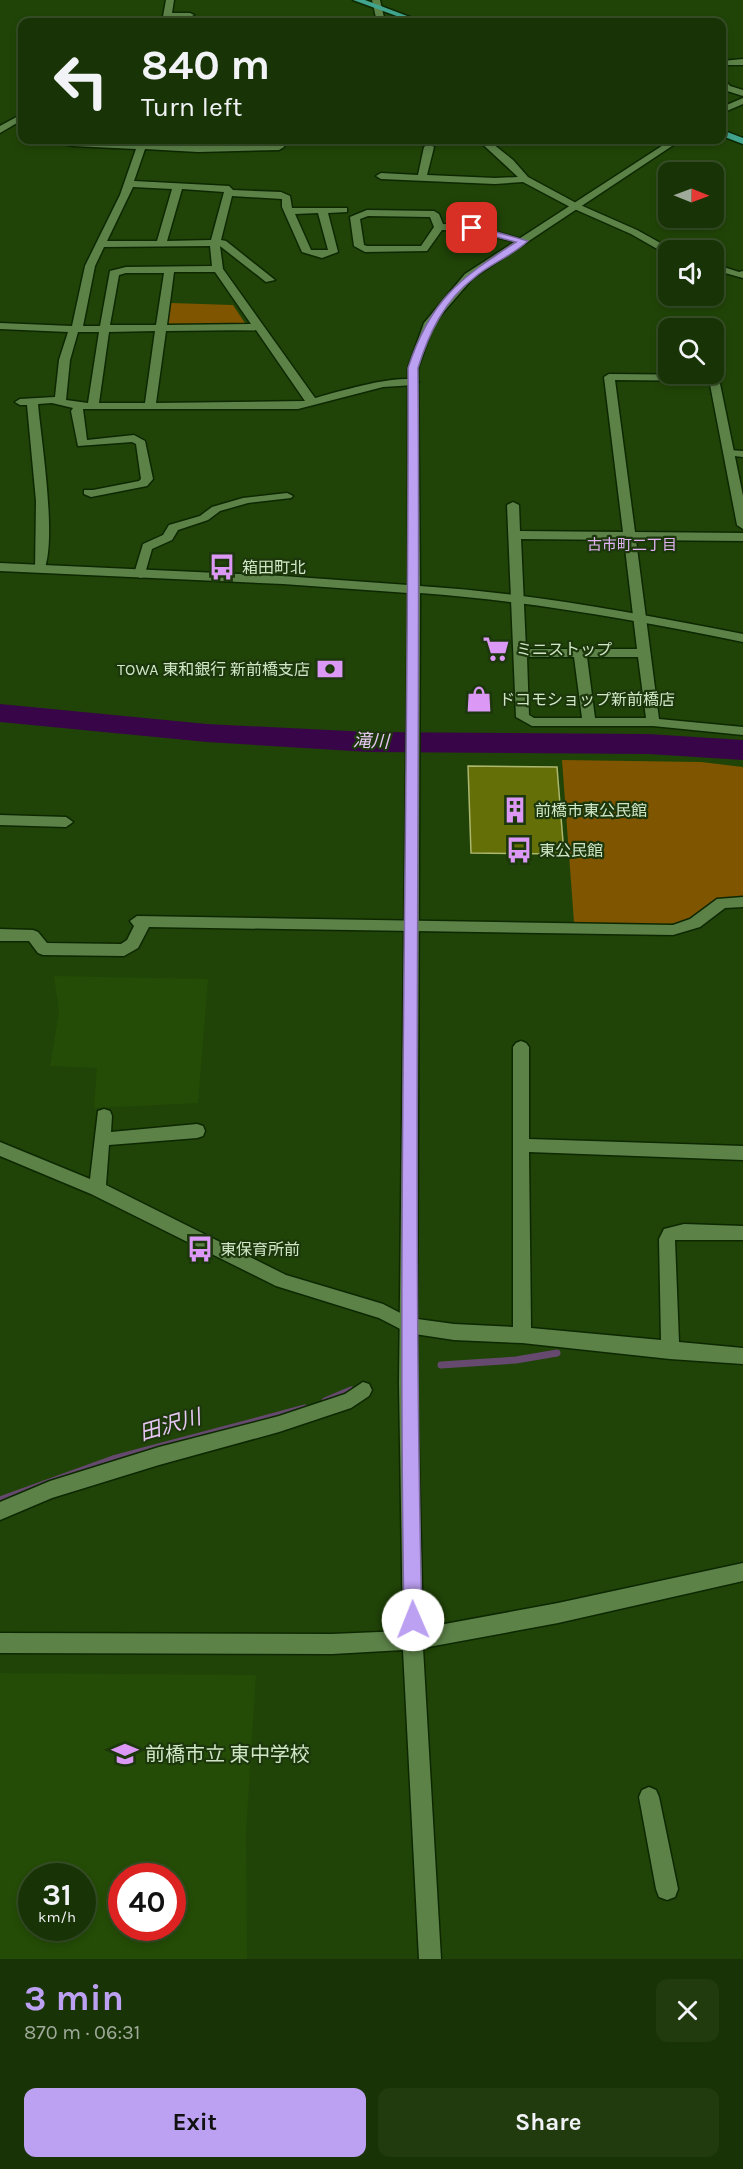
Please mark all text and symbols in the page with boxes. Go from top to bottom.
text: 840 m [141,40,270,90]
icon: left [42,42,120,120]
text: Turn left [141,91,242,123]
north arrow [658,162,724,228]
map controls [658,162,724,384]
pin [446,202,497,253]
icon: arrive [455,211,488,244]
button: sound [658,240,724,306]
button: search [658,318,724,384]
district label: 古市町二丁目 [587,536,677,554]
bus stop icon: 箱田町北 [207,552,237,582]
place label: 箱田町北 [242,558,306,577]
supermarket icon: ミニストップ [481,634,511,664]
place label: ミニストップ [516,640,612,659]
bank icon: TOWA 東和銀行 新前橋支店 [315,654,345,684]
place label: TOWA 東和銀行 新前橋支店 [117,660,310,679]
shop icon: ドコモショップ新前橋店 [464,684,494,714]
place label: ドコモショップ新前橋店 [499,690,675,709]
water label: 滝川 [353,729,391,753]
building icon: 前橋市東公民館 [500,795,530,825]
place label: 前橋市東公民館 [535,801,647,820]
bus stop icon: 東公民館 [504,835,534,865]
place label: 東公民館 [539,841,603,860]
bus stop icon: 東保育所前 [185,1234,215,1264]
place label: 東保育所前 [220,1240,300,1259]
water label: 田沢川 [136,1404,206,1445]
position arrow [381,1588,445,1652]
school or university icon: 前橋市立 東中学校 [110,1739,140,1769]
place label: 前橋市立 東中学校 [145,1743,310,1766]
speed limit sign: 40 [108,1863,186,1941]
text: 31 [42,1877,72,1913]
text: km/h [38,1908,76,1926]
text: 3 min [24,1977,124,2019]
button: close [656,1979,719,2042]
text: 870 m · 06:31 [24,2021,140,2044]
button: Exit [24,2088,366,2157]
button: Share [378,2088,719,2157]

